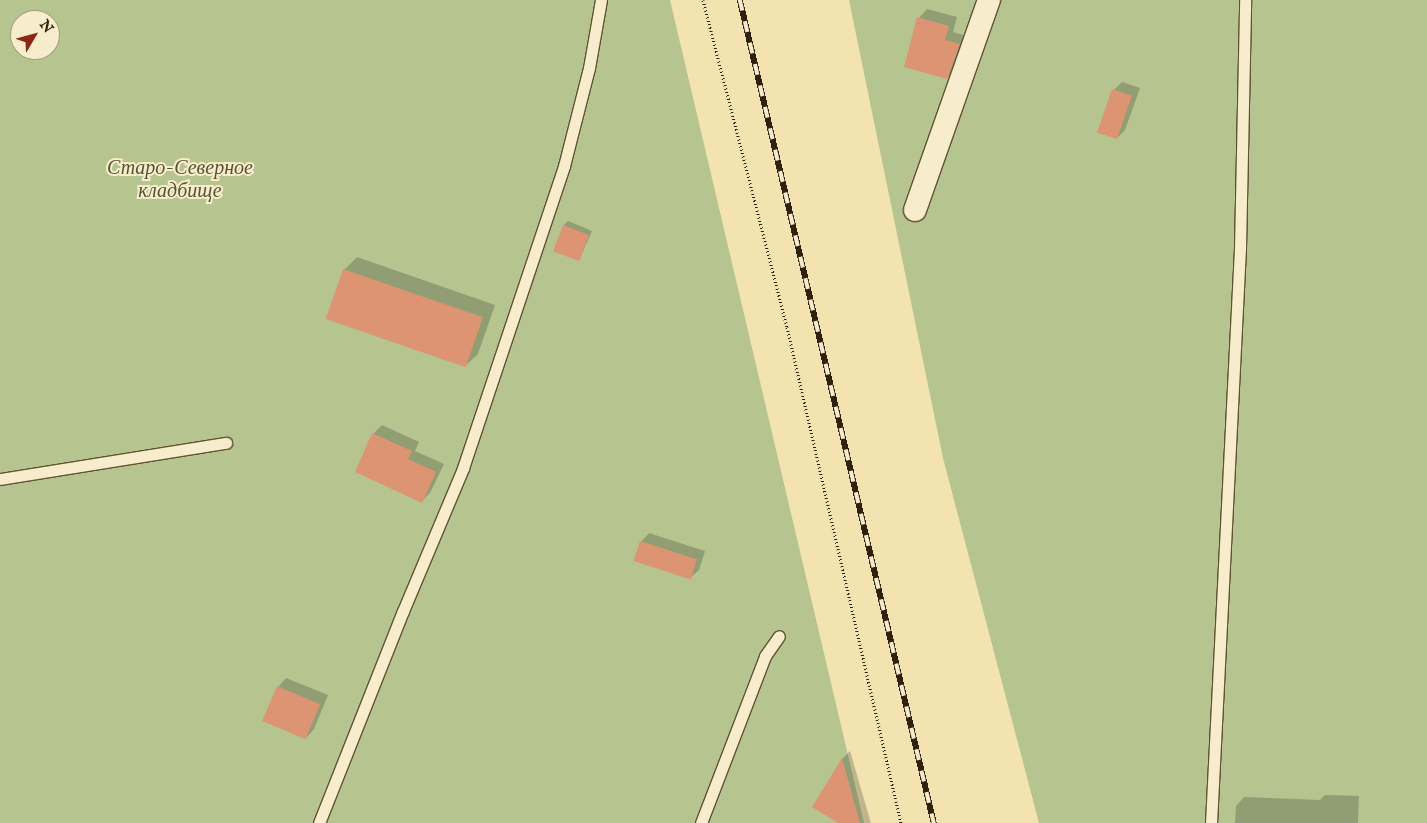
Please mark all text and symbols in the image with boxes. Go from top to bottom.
north arrow [10,10,60,60]
text: N [35,16,57,37]
park label: Старо-Северное кладбище [107,157,253,204]

